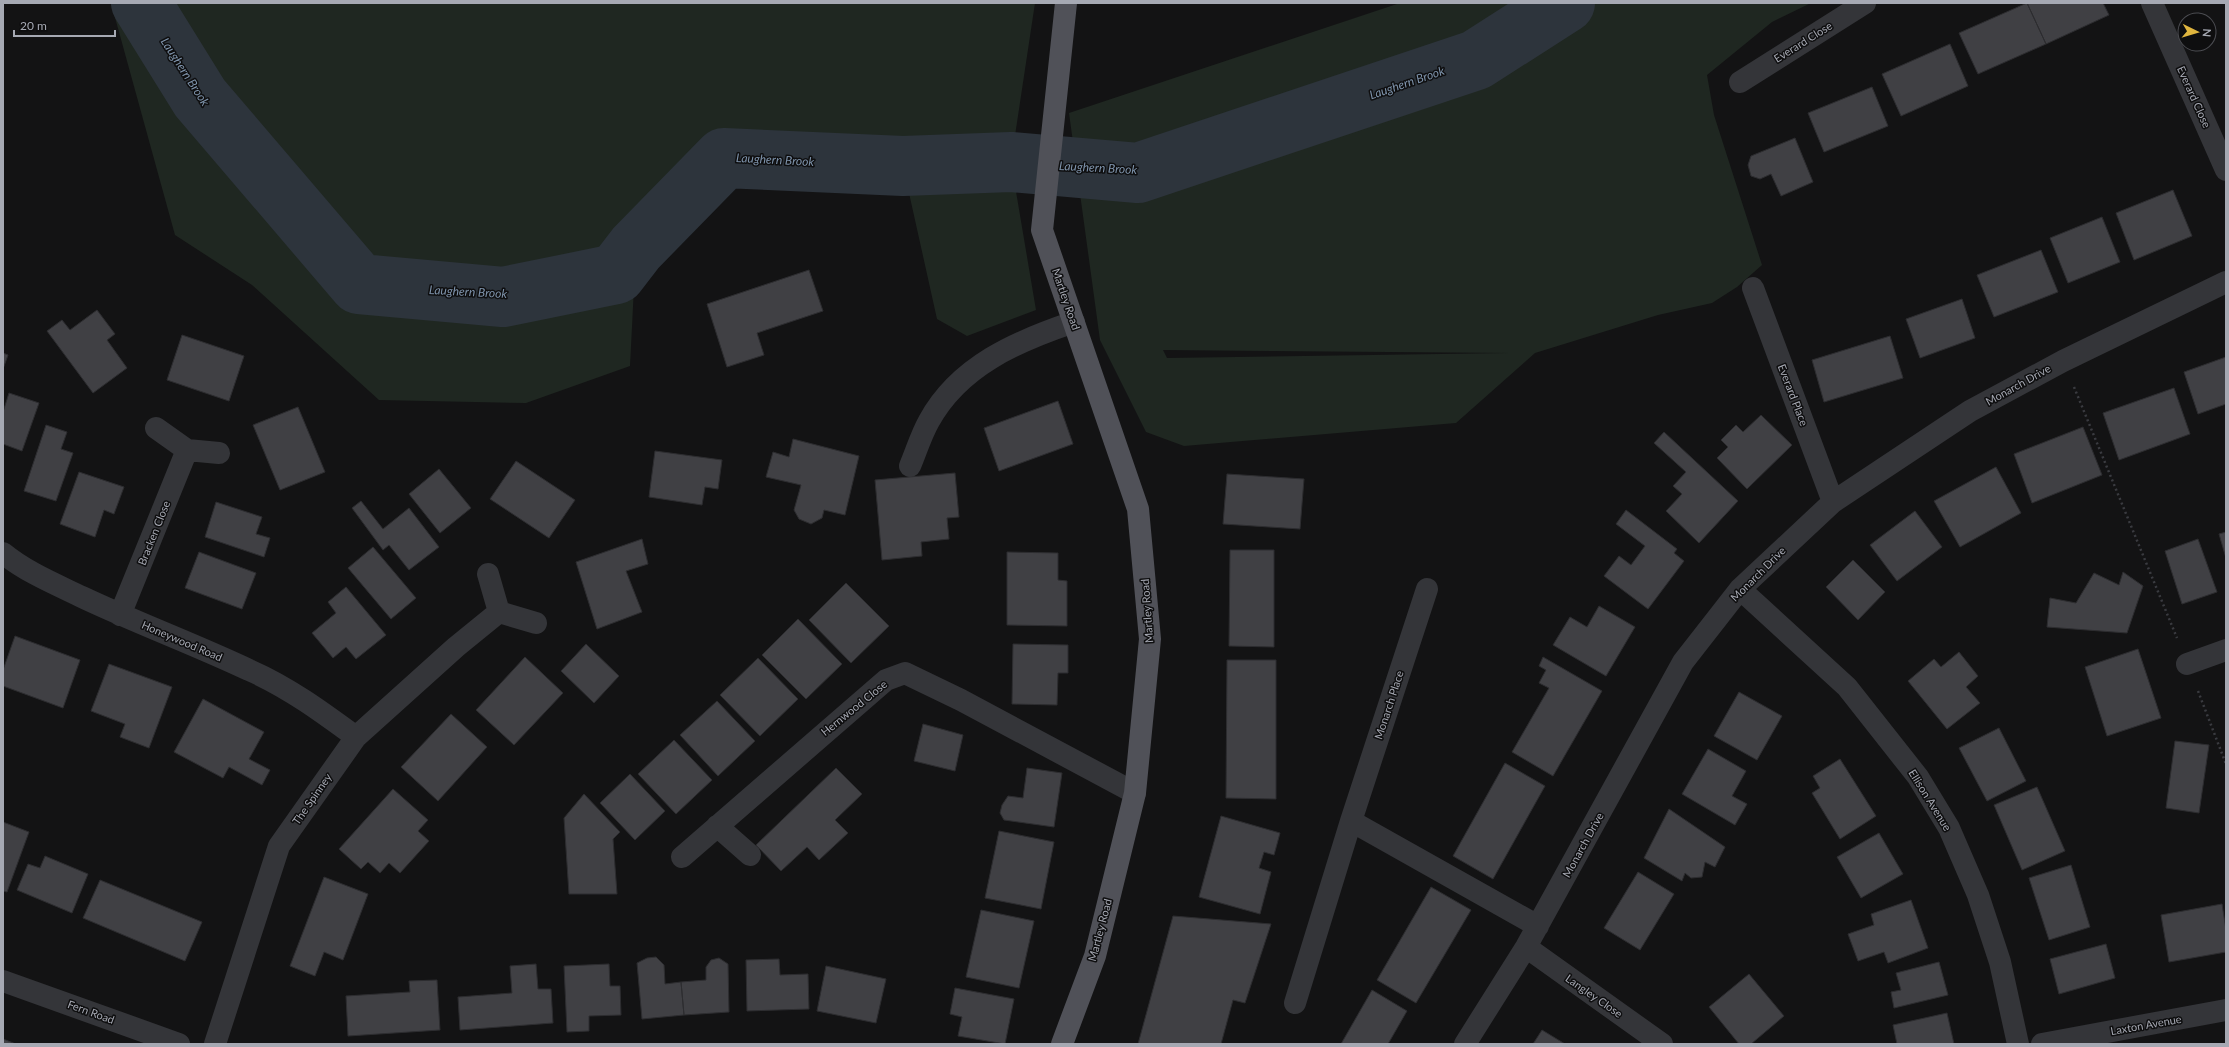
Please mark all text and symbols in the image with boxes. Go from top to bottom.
scale bar [14,12,115,38]
north arrow [2177,12,2217,52]
text: 20 m [20,18,47,33]
street label: Everard Close [1771,18,1834,65]
text: N [2201,28,2214,38]
water label: Laughern Brook [158,35,213,109]
water label: Laughern Brook [1367,63,1447,102]
street label: Everard Close [2175,64,2214,130]
water label: Laughern Brook [736,150,815,169]
water label: Laughern Brook [1059,158,1138,177]
street label: Martley Road [1050,266,1083,331]
water label: Laughern Brook [429,282,508,301]
street label: Monarch Drive [1983,361,2053,408]
street label: Everard Place [1776,362,1811,428]
street label: Bracken Close [135,498,172,567]
street label: Monarch Drive [1728,543,1788,604]
street label: Martley Road [1138,578,1155,644]
street label: Honeywood Road [140,618,224,663]
street label: Monarch Place [1371,669,1406,741]
street label: Hernwood Close [818,677,889,738]
street label: Ellison Avenue [1906,767,1955,833]
street label: The Spinney [289,770,334,827]
street label: Monarch Drive [1559,810,1606,879]
street label: Martley Road [1085,897,1114,963]
street label: Langley Close [1563,971,1625,1020]
street label: Fern Road [66,997,116,1026]
street label: Laxton Avenue [2109,1012,2183,1037]

